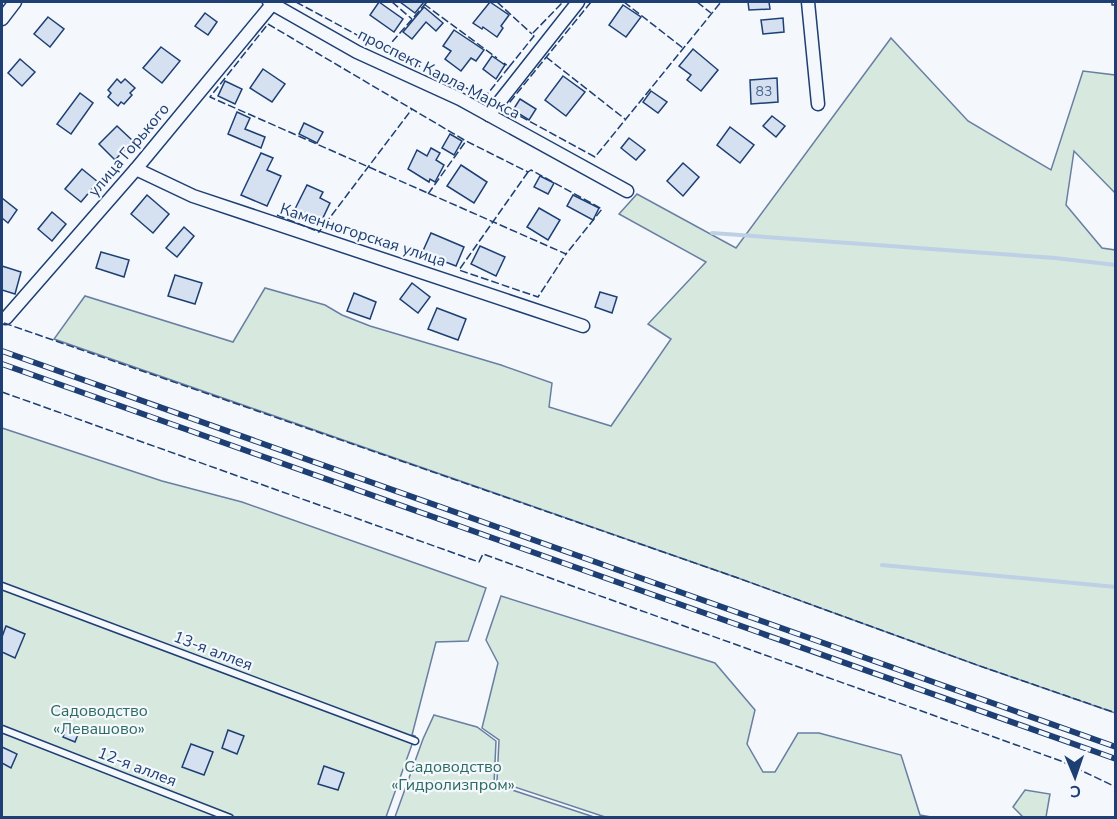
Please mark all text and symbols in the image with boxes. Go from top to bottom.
street label: проспект Карла Маркса [354,23,524,125]
house number: 83 [756,82,772,101]
street label: улица Горького [83,98,175,202]
street label: Каменногорская улица [277,198,449,272]
street label: 13-я аллея [170,626,256,676]
park label: Садоводство «Левашово» [50,700,148,740]
street label: 12-я аллея [94,742,180,792]
north arrow [1045,747,1105,807]
park label: Садоводство «Гидролизпром» [391,756,515,796]
text: С [1070,780,1081,802]

